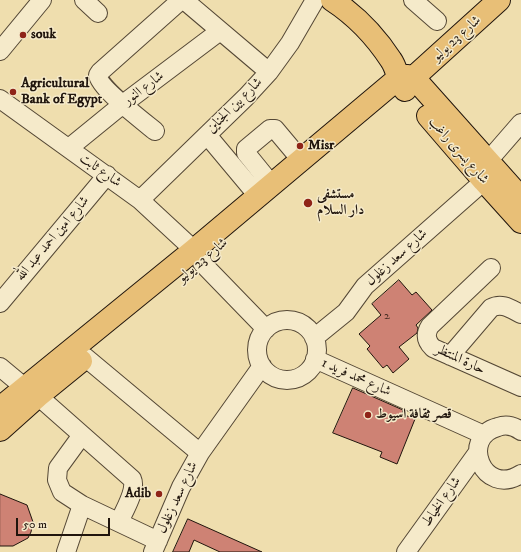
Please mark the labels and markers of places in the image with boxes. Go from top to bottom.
place label: souk [31,27,56,43]
marker: souk [18,30,28,40]
place label: Agricultural Bank of Egypt [21,76,102,108]
marker: Agricultural Bank of Egypt [8,87,18,97]
place label: Misr [308,138,334,154]
marker: Misr [295,141,305,151]
place label: مستشفى دار السلام [317,187,364,220]
marker: مستشفى دار السلام [302,197,314,209]
place label: قصر ثقافة اسيوط [376,407,452,423]
marker: قصر ثقافة اسيوط [363,410,373,420]
place label: Adib [125,486,151,502]
marker: Adib [154,489,164,499]

